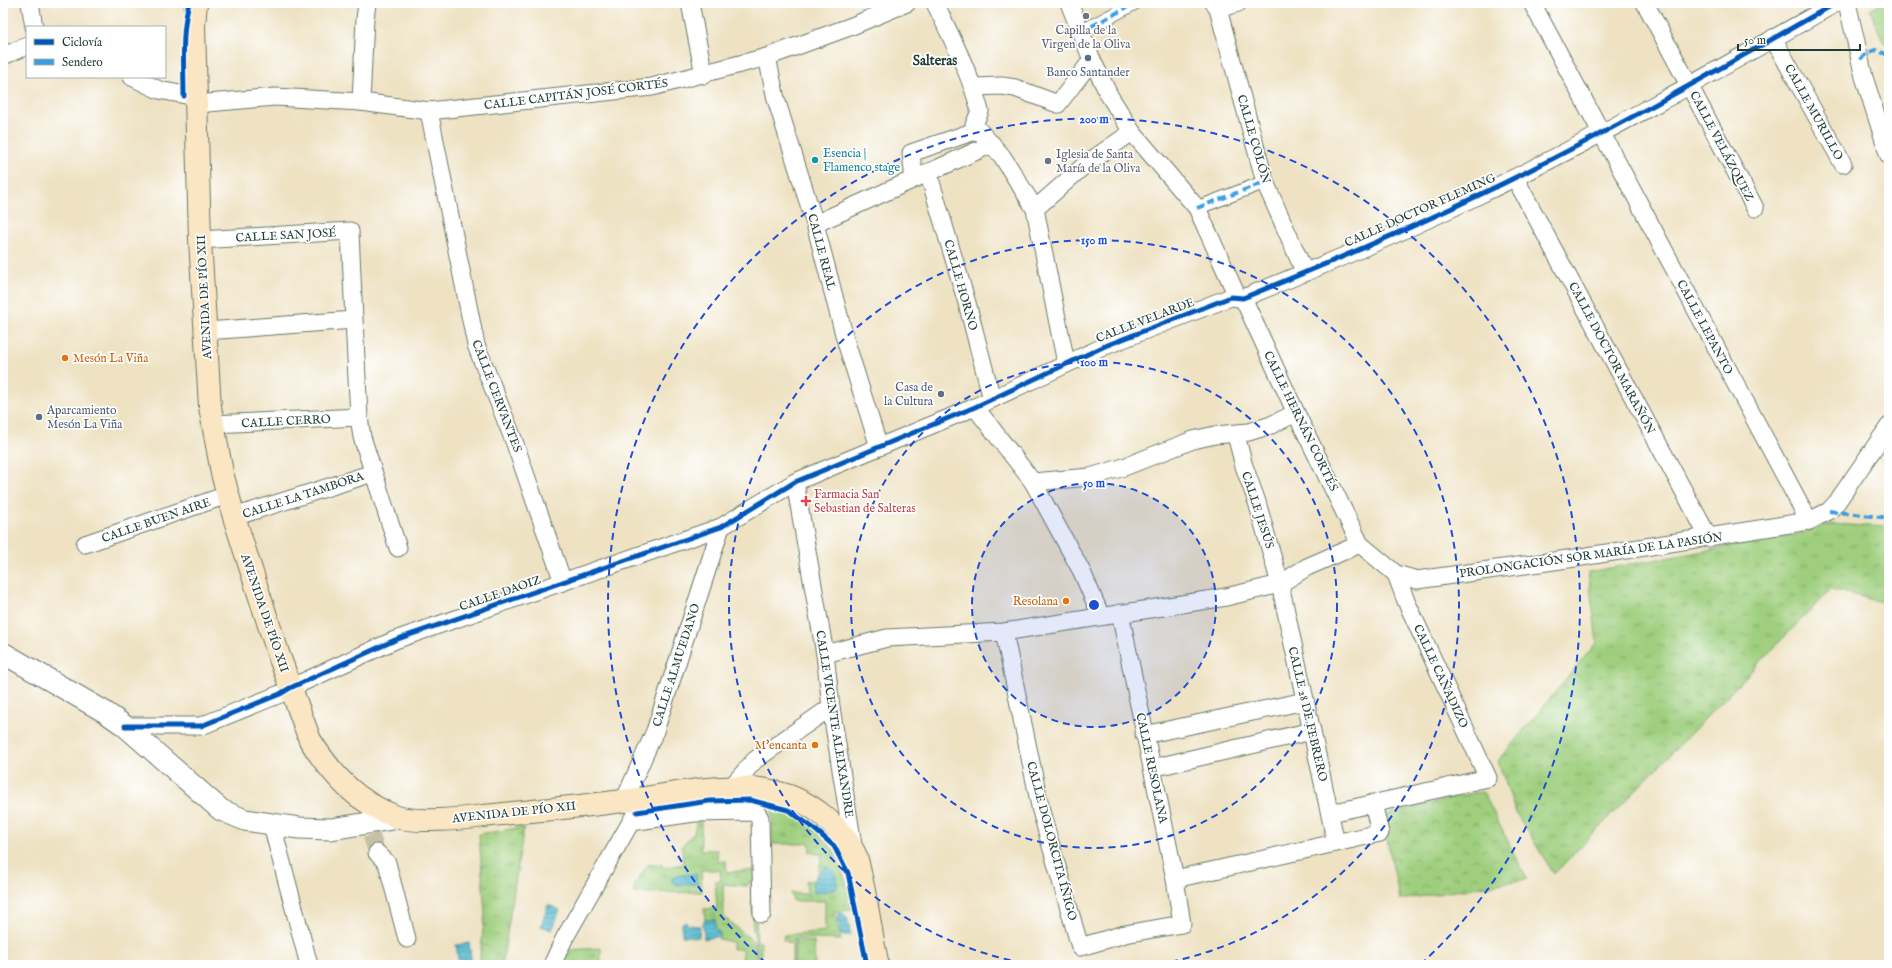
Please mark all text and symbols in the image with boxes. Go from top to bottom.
marker: Capilla de la Virgen de la Oliva [1081,11,1091,21]
place label: Capilla de la Virgen de la Oliva [1041,23,1131,52]
legend [26,26,166,78]
scale bar [1738,26,1860,52]
text: 50 m [1744,33,1766,48]
text: Ciclovía [62,35,103,50]
district label: Salteras [913,52,957,70]
marker: Banco Santander [1083,53,1093,63]
text: Sendero [62,55,103,70]
street label: CALLE MURILLO [1781,62,1846,163]
place label: Banco Santander [1046,65,1130,80]
street label: CALLE CAPITÁN JOSÉ CORTÉS [483,75,669,114]
street label: CALLE VELÁZQUEZ [1686,88,1758,204]
street label: CALLE COLÓN [1234,93,1274,186]
text: 200 m [1079,112,1109,127]
place label: Esencia | Flamenco stage [823,146,900,175]
place label: Iglesia de Santa María de la Oliva [1056,147,1141,176]
marker: Esencia | Flamenco stage [810,155,820,165]
marker: Iglesia de Santa María de la Oliva [1043,156,1053,166]
street label: CALLE DOCTOR FLEMING [1342,170,1498,251]
street label: CALLE REAL [804,212,839,293]
street label: CALLE SAN JOSÉ [235,224,337,247]
text: 150 m [1081,233,1108,248]
street label: AVENIDA DE PÍO XII [193,234,215,361]
street label: CALLE HORNO [940,238,981,332]
street label: CALLE LEPANTO [1673,277,1736,377]
street label: CALLE DOCTOR MARAÑÓN [1565,279,1659,437]
street label: CALLE VELARDE [1094,295,1197,346]
street label: CALLE CERVANTES [468,338,525,454]
street label: CALLE HERNÁN CORTÉS [1260,348,1342,494]
place label: Mesón La Viña [73,351,149,366]
marker: Mesón La Viña [60,353,70,363]
text: 100 m [1080,355,1109,370]
place label: Casa de la Cultura [884,380,934,409]
marker: Casa de la Cultura [936,389,946,399]
place label: Aparcamiento Mesón La Viña [46,403,123,432]
marker: Aparcamiento Mesón La Viña [34,412,44,422]
street label: CALLE CERRO [241,412,331,431]
street label: CALLE LA TAMBORA [241,469,367,522]
street label: CALLE JESÚS [1237,469,1278,551]
text: 50 m [1083,476,1106,491]
place label: Farmacia San Sebastian de Salteras [814,487,916,516]
street label: CALLE BUEN AIRE [100,495,213,546]
marker: Farmacia San Sebastian de Salteras [801,496,811,506]
street label: PROLONGACIÓN SOR MARÍA DE LA PASIÓN [1458,529,1724,581]
street label: AVENIDA DE PÍO XII [237,551,293,674]
street label: CALLE DAOIZ [457,572,544,614]
place label: Resolana [1013,594,1059,609]
marker: Resolana [1061,596,1071,606]
centre of rings [1087,598,1101,612]
street label: CALLE ALMUEDANO [649,602,704,729]
street label: CALLE CAÑADIZO [1410,622,1472,730]
street label: CALLE VICENTE ALEIXANDRE [812,629,857,819]
street label: CALLE 28 DE FEBRERO [1285,645,1330,783]
street label: CALLE RESOLANA [1132,711,1171,826]
place label: M'encanta [755,738,808,753]
marker: M'encanta [810,740,820,750]
street label: CALLE DOLORCITA ÍÑIGO [1023,760,1081,922]
street label: AVENIDA DE PÍO XII [450,798,577,827]

